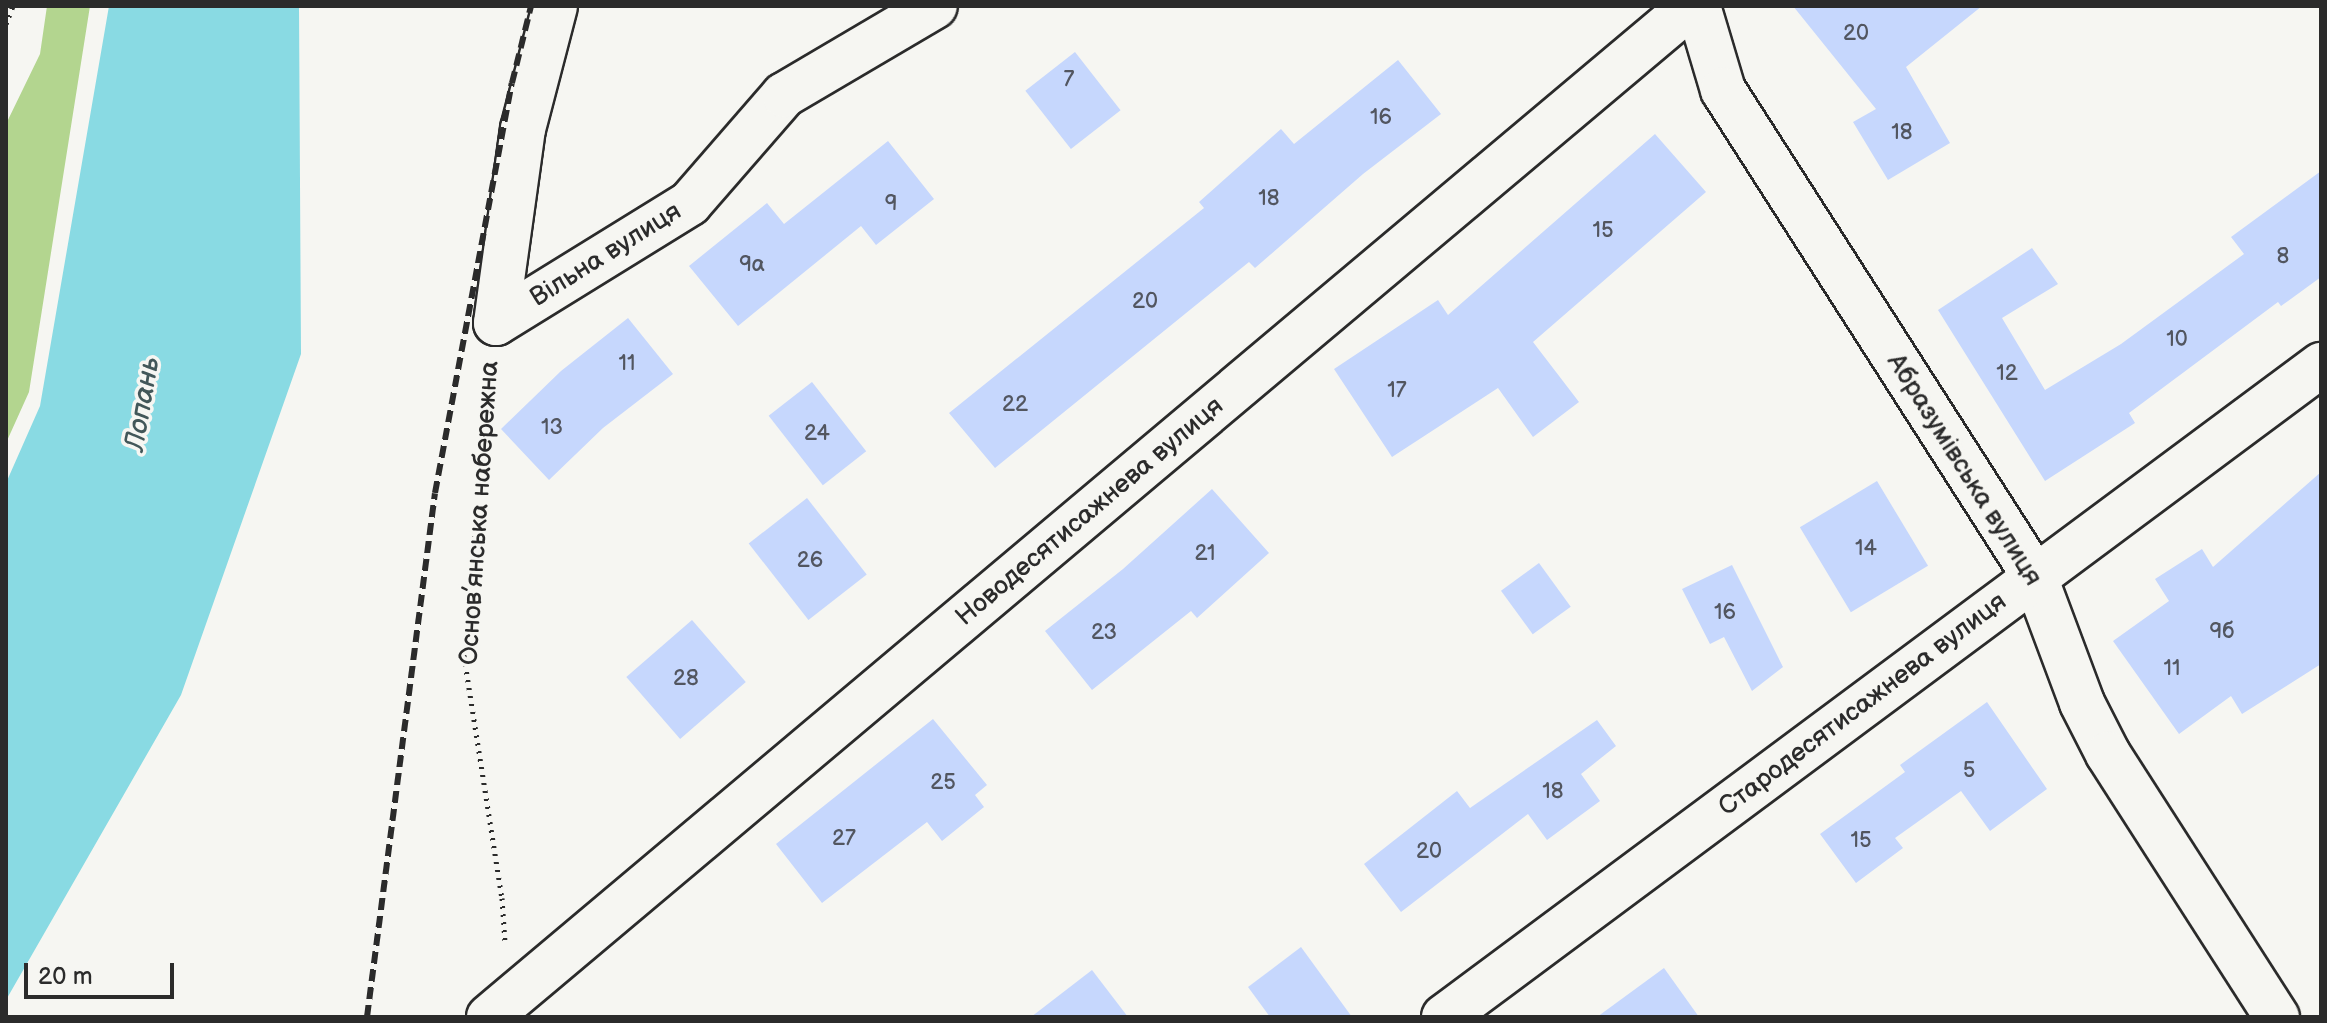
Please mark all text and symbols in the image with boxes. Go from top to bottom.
house number: 20 [1843,21,1869,47]
house number: 7 [1064,67,1074,93]
house number: 16 [1370,105,1392,131]
house number: 18 [1891,120,1913,146]
house number: 18 [1258,186,1280,212]
house number: 9 [885,191,897,217]
street label: Вільна вулиця [525,196,687,314]
house number: 15 [1592,218,1614,244]
house number: 8 [2277,244,2289,270]
house number: 9а [739,252,765,278]
house number: 20 [1132,289,1158,315]
house number: 10 [2166,327,2188,353]
street label: Абразумівська вулиця [1880,348,2048,592]
house number: 11 [618,351,636,377]
water label: Лопань [118,354,168,454]
street label: Основ’янська набережна [454,360,506,666]
house number: 12 [1996,361,2018,387]
house number: 17 [1387,378,1407,404]
street label: Новодесятисажнева вулиця [950,391,1230,633]
house number: 22 [1002,392,1028,418]
house number: 13 [541,415,563,441]
house number: 24 [804,421,830,447]
house number: 14 [1855,536,1877,562]
house number: 21 [1194,541,1216,567]
house number: 26 [797,548,823,574]
street label: Стародесятисажнева вулиця [1713,587,2013,823]
house number: 16 [1714,600,1736,626]
house number: 9б [2210,619,2234,645]
house number: 23 [1091,620,1117,646]
house number: 11 [2163,656,2181,682]
house number: 28 [673,666,699,692]
house number: 5 [1963,758,1975,784]
house number: 25 [930,770,956,796]
house number: 18 [1542,779,1564,805]
house number: 27 [832,826,856,852]
house number: 15 [1850,828,1872,854]
house number: 20 [1416,839,1442,865]
scale bar [28,947,178,997]
text: 20 m [38,962,93,991]

